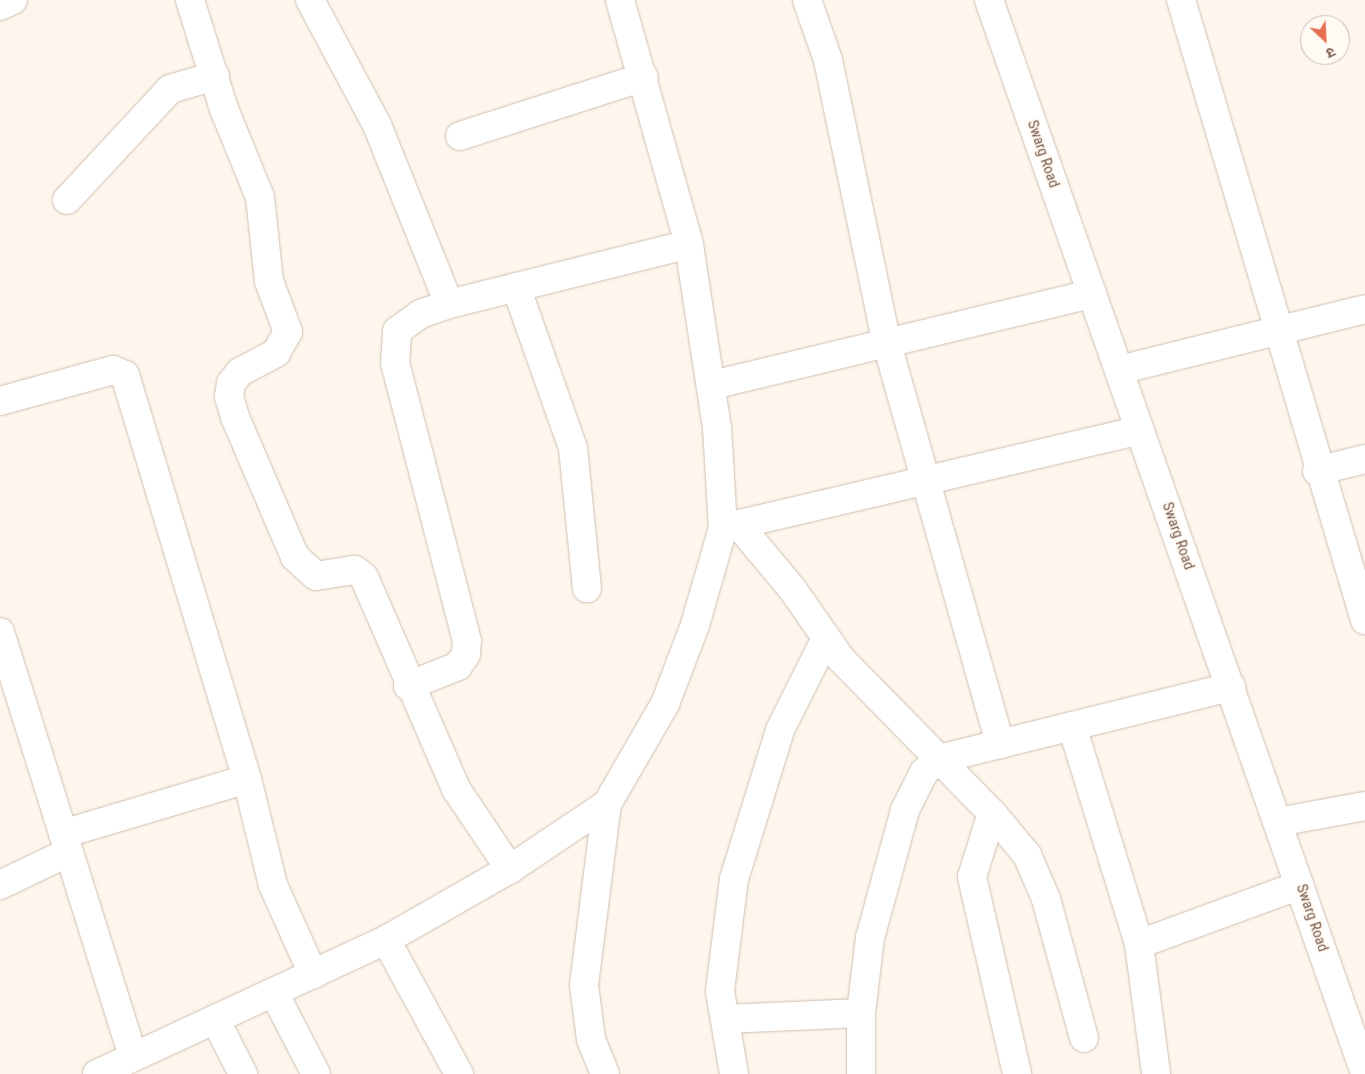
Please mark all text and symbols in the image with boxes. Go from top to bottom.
north arrow [1300,15,1350,65]
text: उ [1324,44,1338,62]
street label: Swarg Road [1023,118,1063,190]
street label: Swarg Road [1158,500,1198,572]
street label: Swarg Road [1292,882,1332,954]

